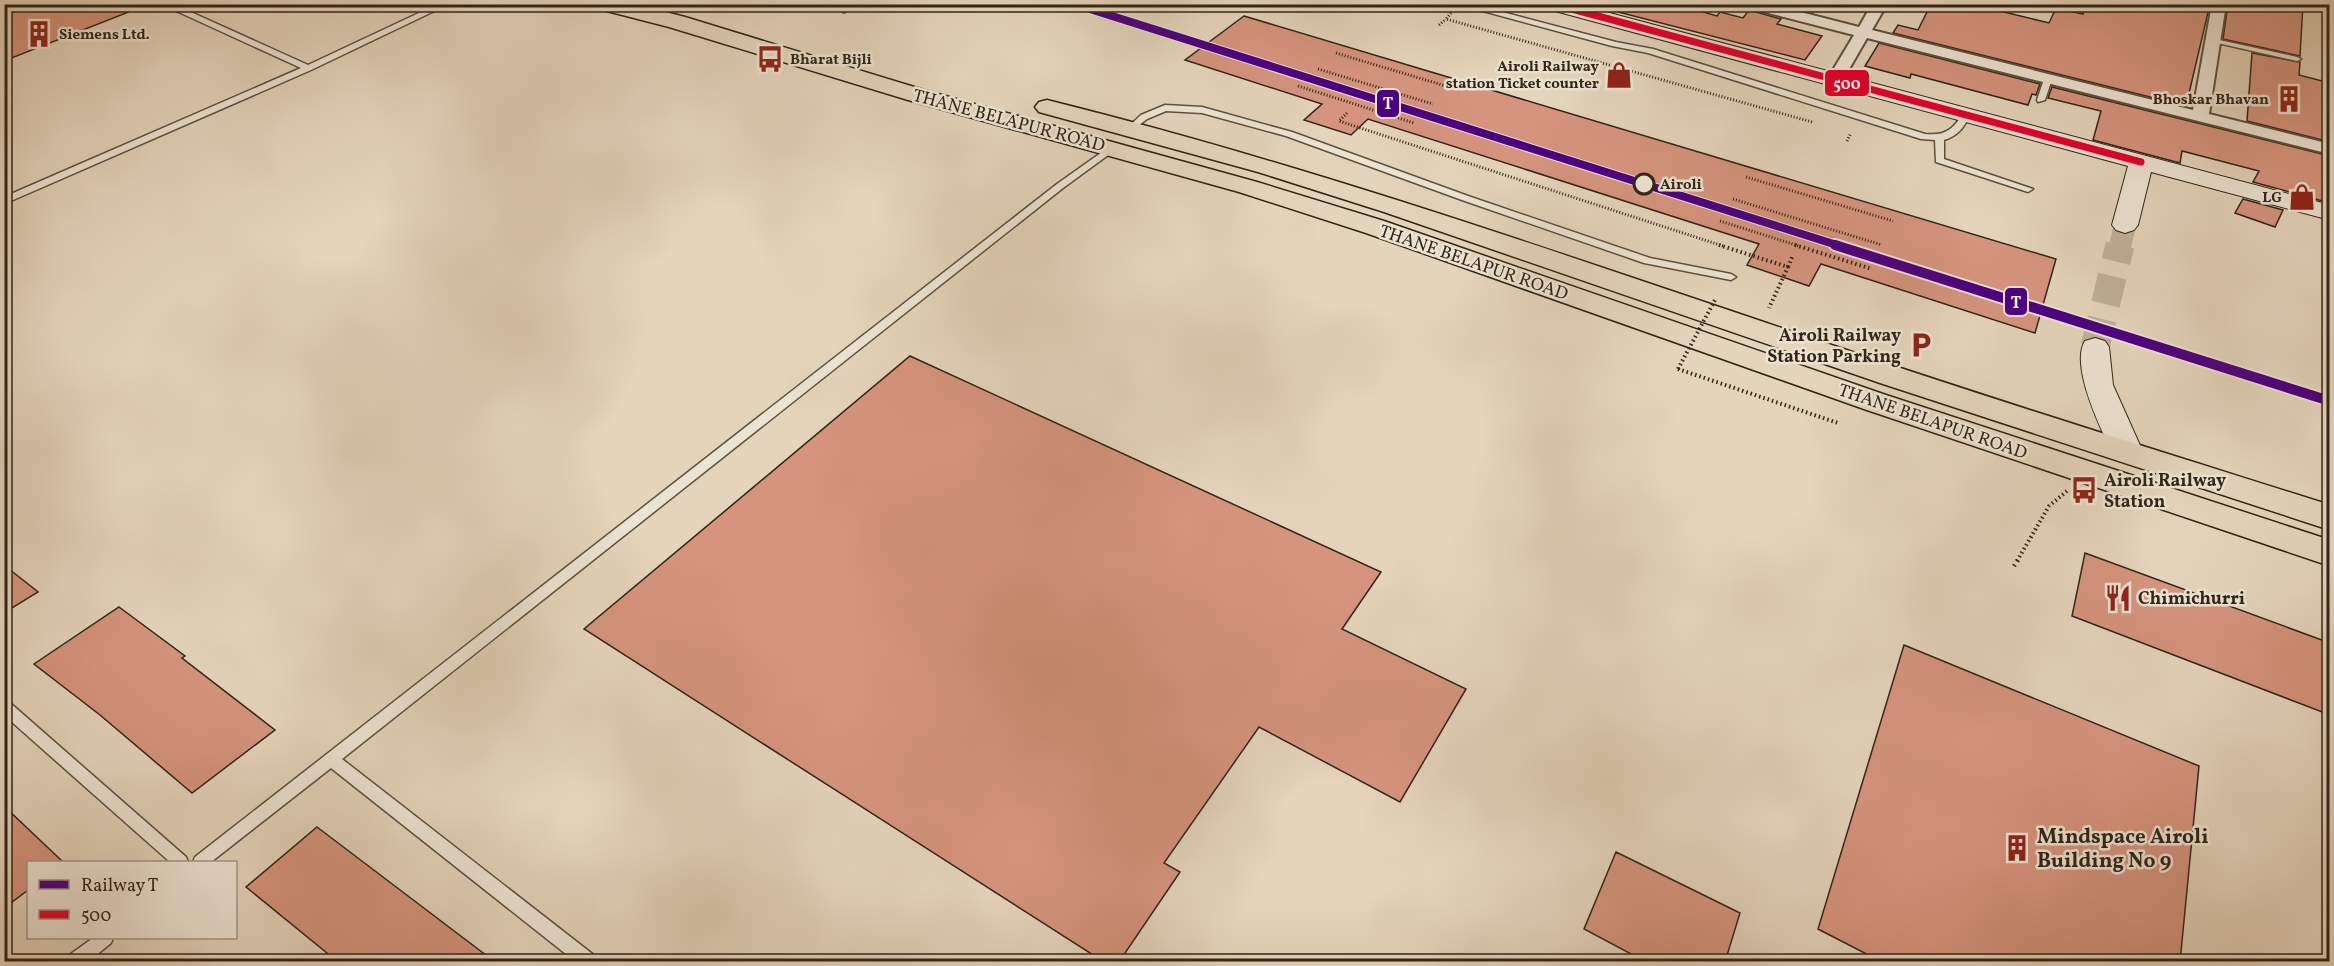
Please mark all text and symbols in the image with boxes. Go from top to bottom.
building icon: Siemens Ltd. [24,19,54,49]
place label: Siemens Ltd. [59,25,150,46]
bus stop icon: Bharat Bijli [755,44,785,74]
place label: Bharat Bijli [790,50,872,71]
place label: Airoli Railway station Ticket counter [1446,57,1600,95]
shop icon: Airoli Railway station Ticket counter [1604,60,1634,90]
line badge: 500 [1824,69,1870,97]
text: 500 [1833,74,1861,96]
street label: THANE BELAPUR ROAD [910,84,1108,159]
building icon: Bhoskar Bhavan [2274,84,2304,114]
line badge: T [1376,89,1400,118]
place label: Bhoskar Bhavan [2153,90,2269,111]
text: T [1383,94,1394,116]
marker: Airoli [1633,173,1655,195]
place label: Airoli [1660,175,1702,196]
shop icon: LG [2287,182,2317,212]
place label: LG [2262,188,2282,209]
street label: THANE BELAPUR ROAD [1376,219,1571,308]
line badge: T [2004,287,2028,316]
text: T [2011,293,2022,315]
place label: Airoli Railway Station Parking [1767,324,1901,370]
parking icon: Airoli Railway Station Parking [1906,330,1936,360]
street label: THANE BELAPUR ROAD [1835,378,2030,467]
place label: Airoli Railway Station [2104,469,2226,515]
bus stop icon: Airoli Railway Station [2069,475,2099,505]
restaurant icon: Chimichurri [2103,583,2133,613]
place label: Chimichurri [2138,587,2245,612]
place label: Mindspace Airoli Building No 9 [2037,823,2209,876]
building icon: Mindspace Airoli Building No 9 [2002,833,2032,863]
legend [27,861,237,939]
text: Railway T [81,874,159,899]
text: 500 [81,904,111,929]

